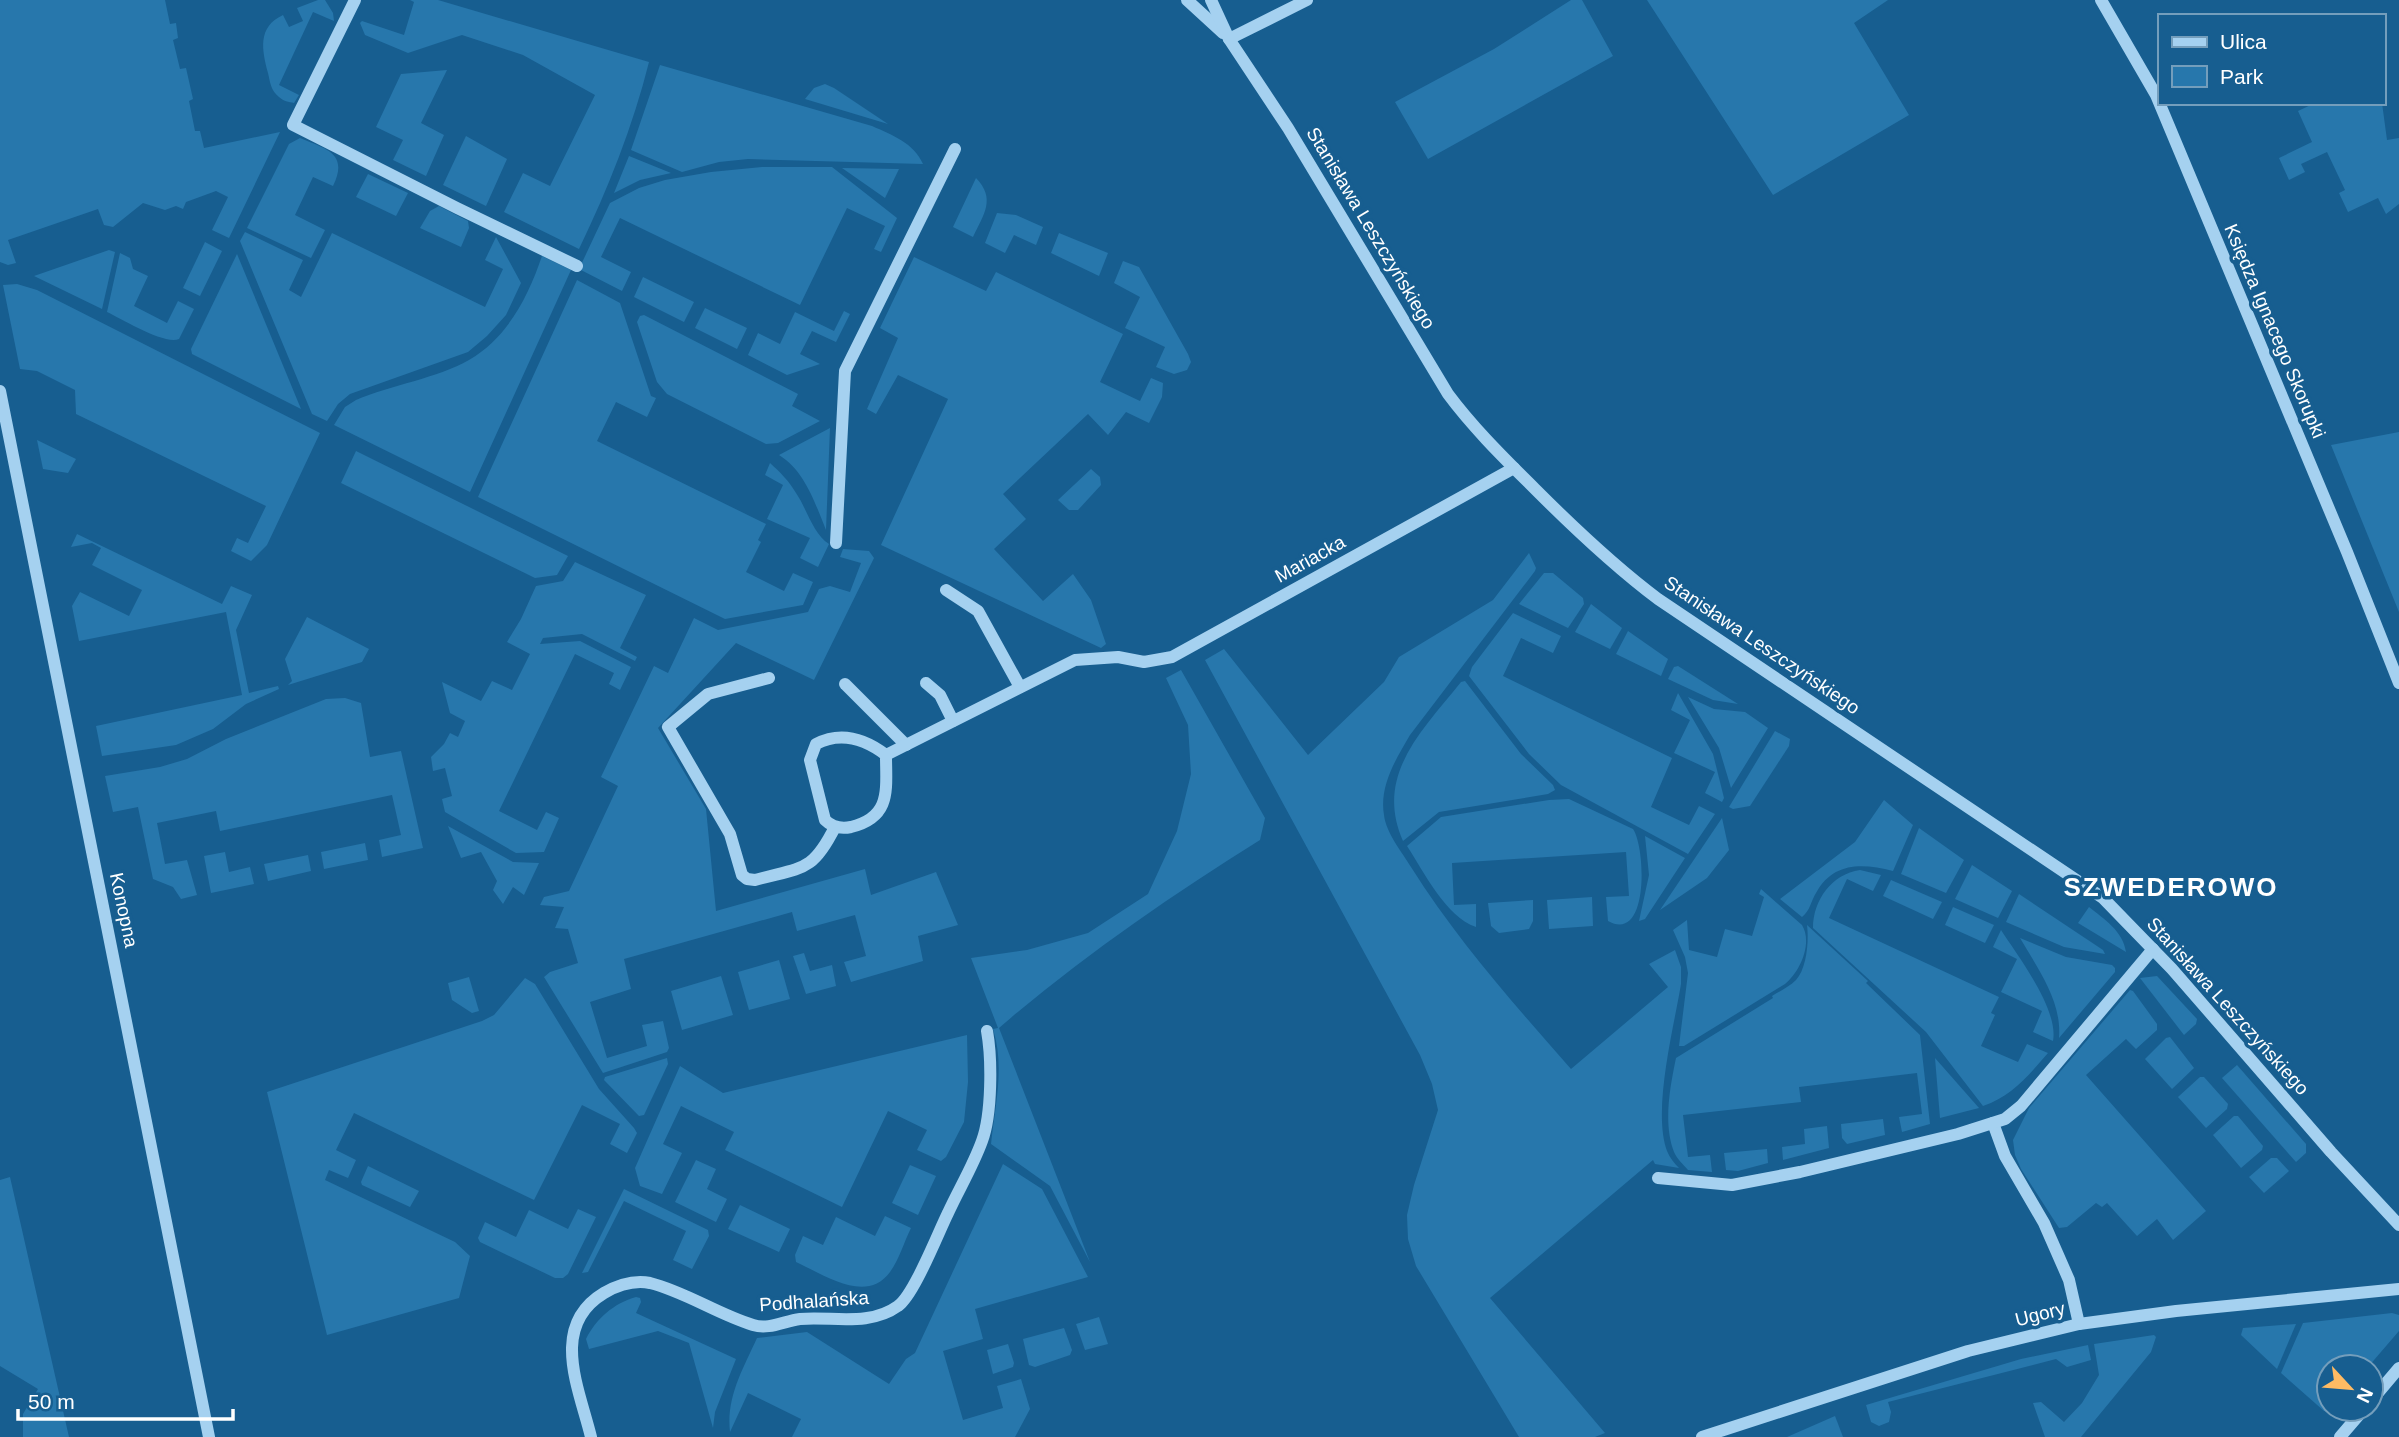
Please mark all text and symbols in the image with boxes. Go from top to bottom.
legend [2158,14,2385,105]
text: Ulica [2220,30,2267,53]
text: Park [2220,65,2264,88]
street label: Stanisława Leszczyńskiego [1302,123,1440,333]
street label: Księdza Ignacego Skorupki [2220,221,2330,441]
street label: Mariacka [1271,531,1349,587]
street label: Stanisława Leszczyńskiego [1660,572,1864,718]
street label: Konopna [106,871,142,950]
district label: SZWEDEROWO [2064,872,2279,902]
street label: Stanisława Leszczyńskiego [2143,913,2313,1099]
street label: Podhalańska [758,1287,870,1315]
street label: Ugory [2013,1298,2068,1330]
north arrow [2315,1353,2385,1423]
scale bar [18,1378,233,1422]
text: N [2352,1384,2377,1406]
text: 50 m [28,1390,75,1413]

